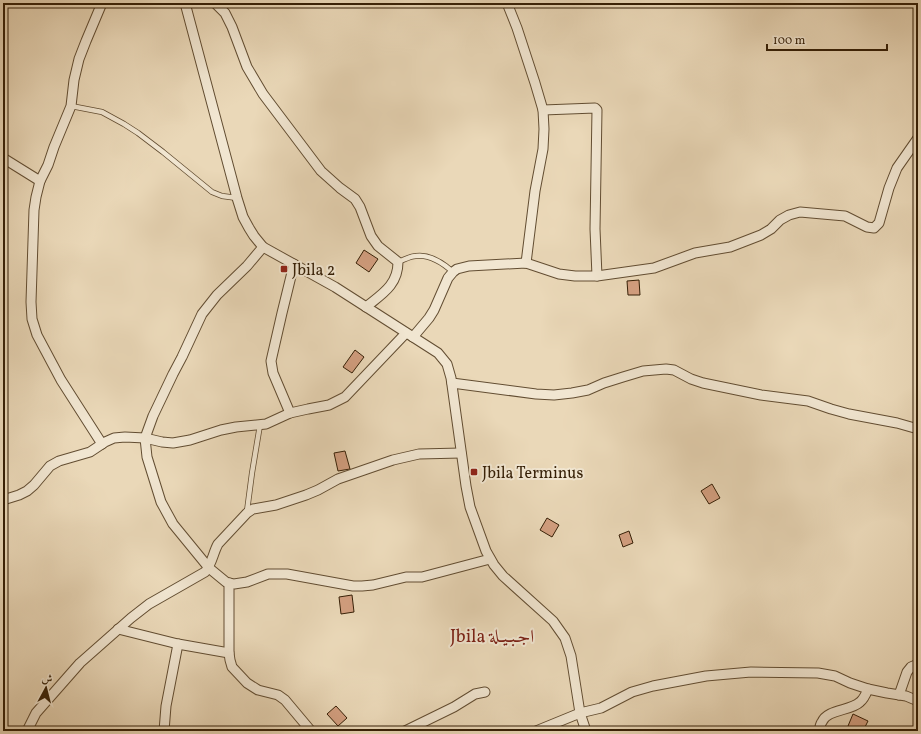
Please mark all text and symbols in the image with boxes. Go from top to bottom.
scale bar [767,26,887,52]
text: 100 m [773,33,806,49]
place label: Jbila 2 [292,260,335,282]
marker: Jbila 2 [279,264,289,274]
place label: Jbila Terminus [482,463,583,485]
marker: Jbila Terminus [469,467,479,477]
district label: Jbila اجـبـيـلة [450,625,534,650]
north arrow [26,668,66,708]
text: ش [41,671,53,688]

